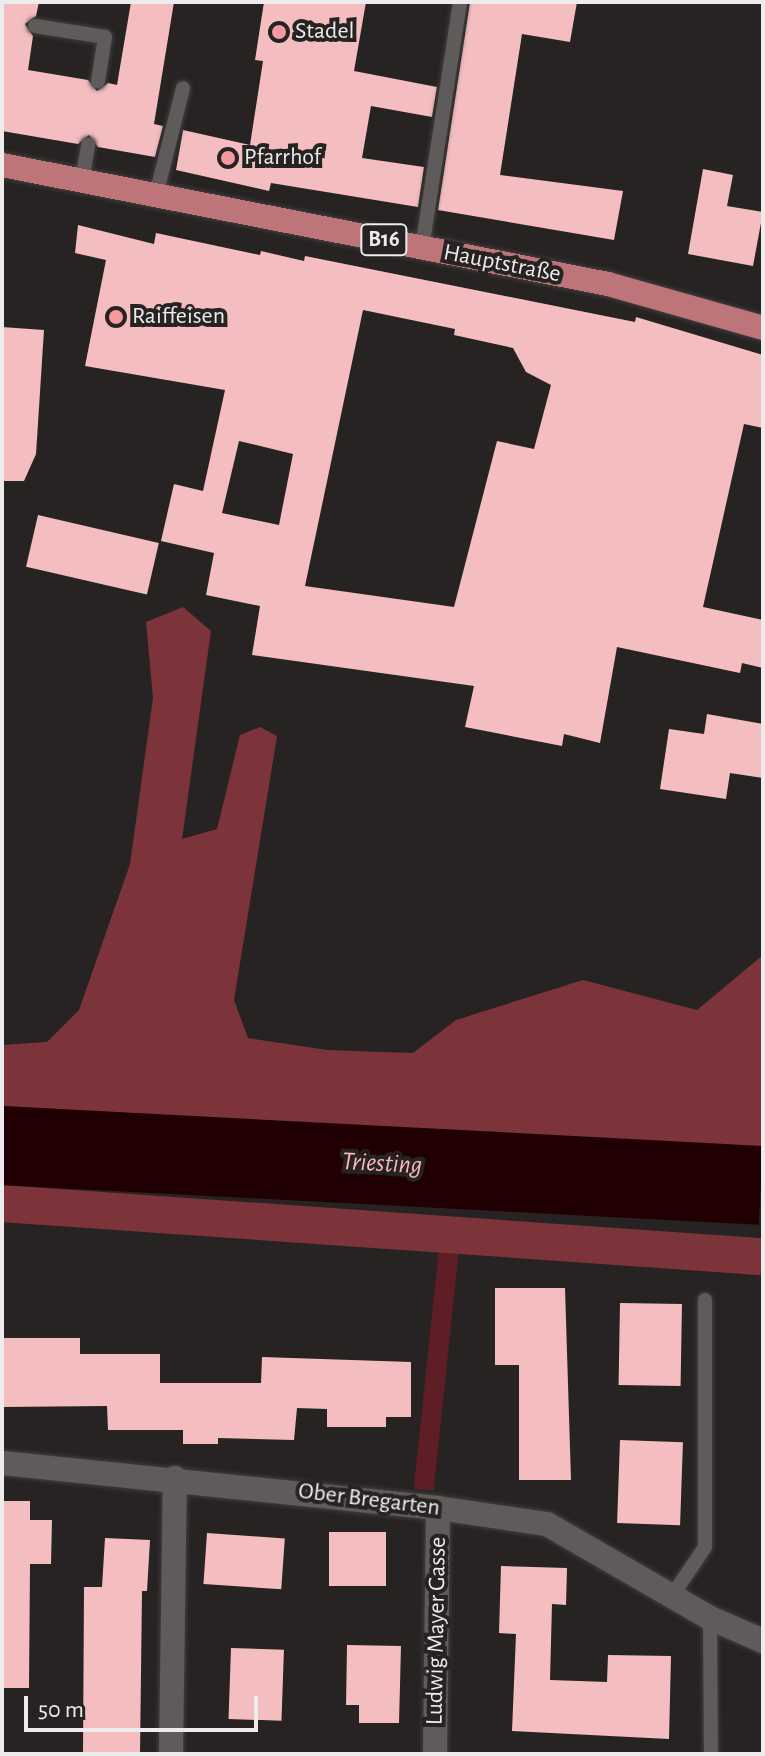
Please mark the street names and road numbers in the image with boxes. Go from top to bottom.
road number: B16 [360,222,408,258]
street label: Hauptstraße [441,239,563,289]
street label: Ober Bregarten [297,1477,441,1523]
street label: Ludwig Mayer Gasse [421,1537,453,1725]

